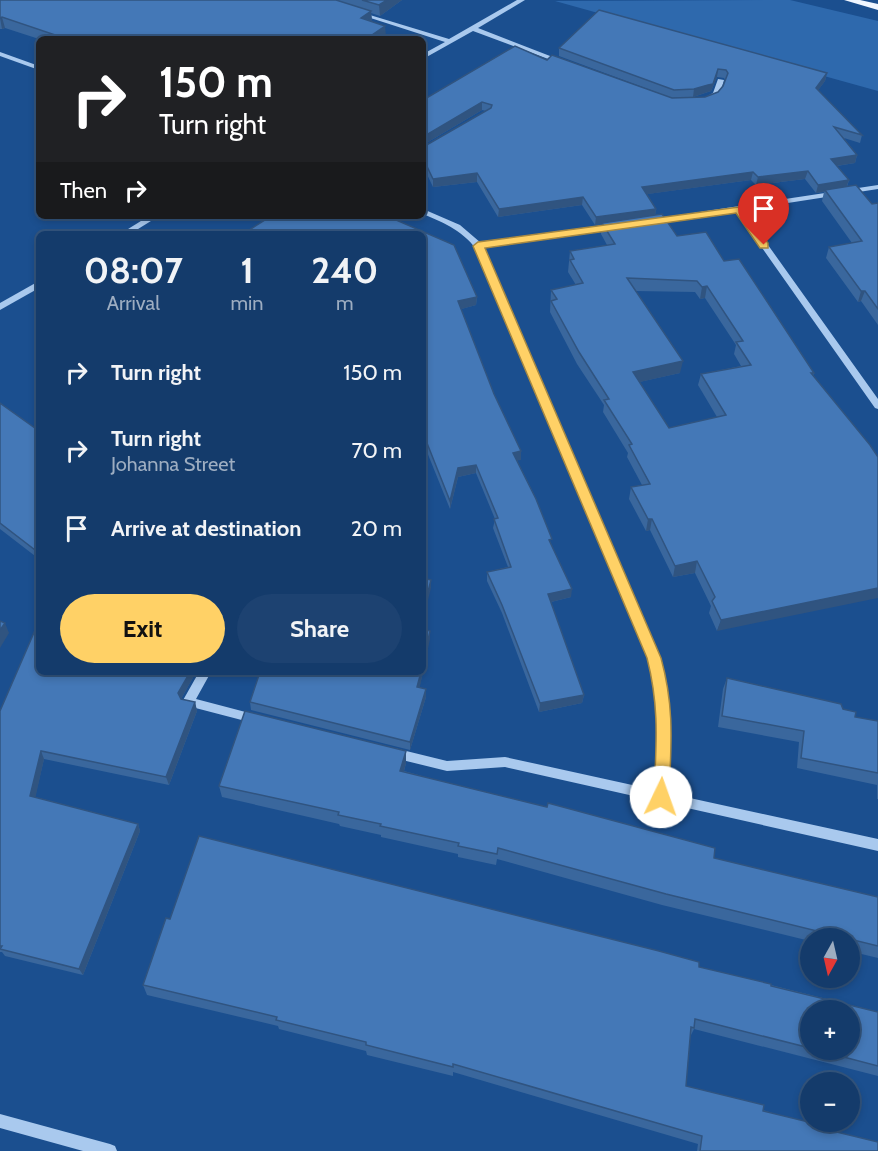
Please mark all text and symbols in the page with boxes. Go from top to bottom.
text: 150 m [159,56,273,108]
icon: right [60,60,138,138]
text: Turn right [159,108,266,141]
icon: right [119,174,152,207]
text: Then [60,177,107,204]
pin [738,183,789,245]
icon: arrive [747,192,780,225]
text: 08:07 [84,248,183,292]
text: 1 [240,248,254,292]
text: 240 [311,248,378,292]
text: Arrival [107,291,160,315]
text: min [231,291,264,315]
text: m [336,291,354,315]
icon: right [60,356,93,389]
text: Turn right [111,359,201,386]
text: 150 m [343,359,402,386]
text: Turn right [111,425,201,452]
icon: right [60,434,93,467]
text: 70 m [352,437,402,464]
text: Johanna Street [111,452,235,476]
icon: arrive [60,512,93,545]
text: Arrive at destination [111,515,301,542]
text: 20 m [351,515,402,542]
button: Exit [60,594,225,663]
button: Share [237,594,402,663]
position arrow [629,765,693,829]
north arrow [800,928,860,988]
map controls [800,928,860,1132]
button: + [800,1000,860,1060]
button: − [800,1072,860,1132]

